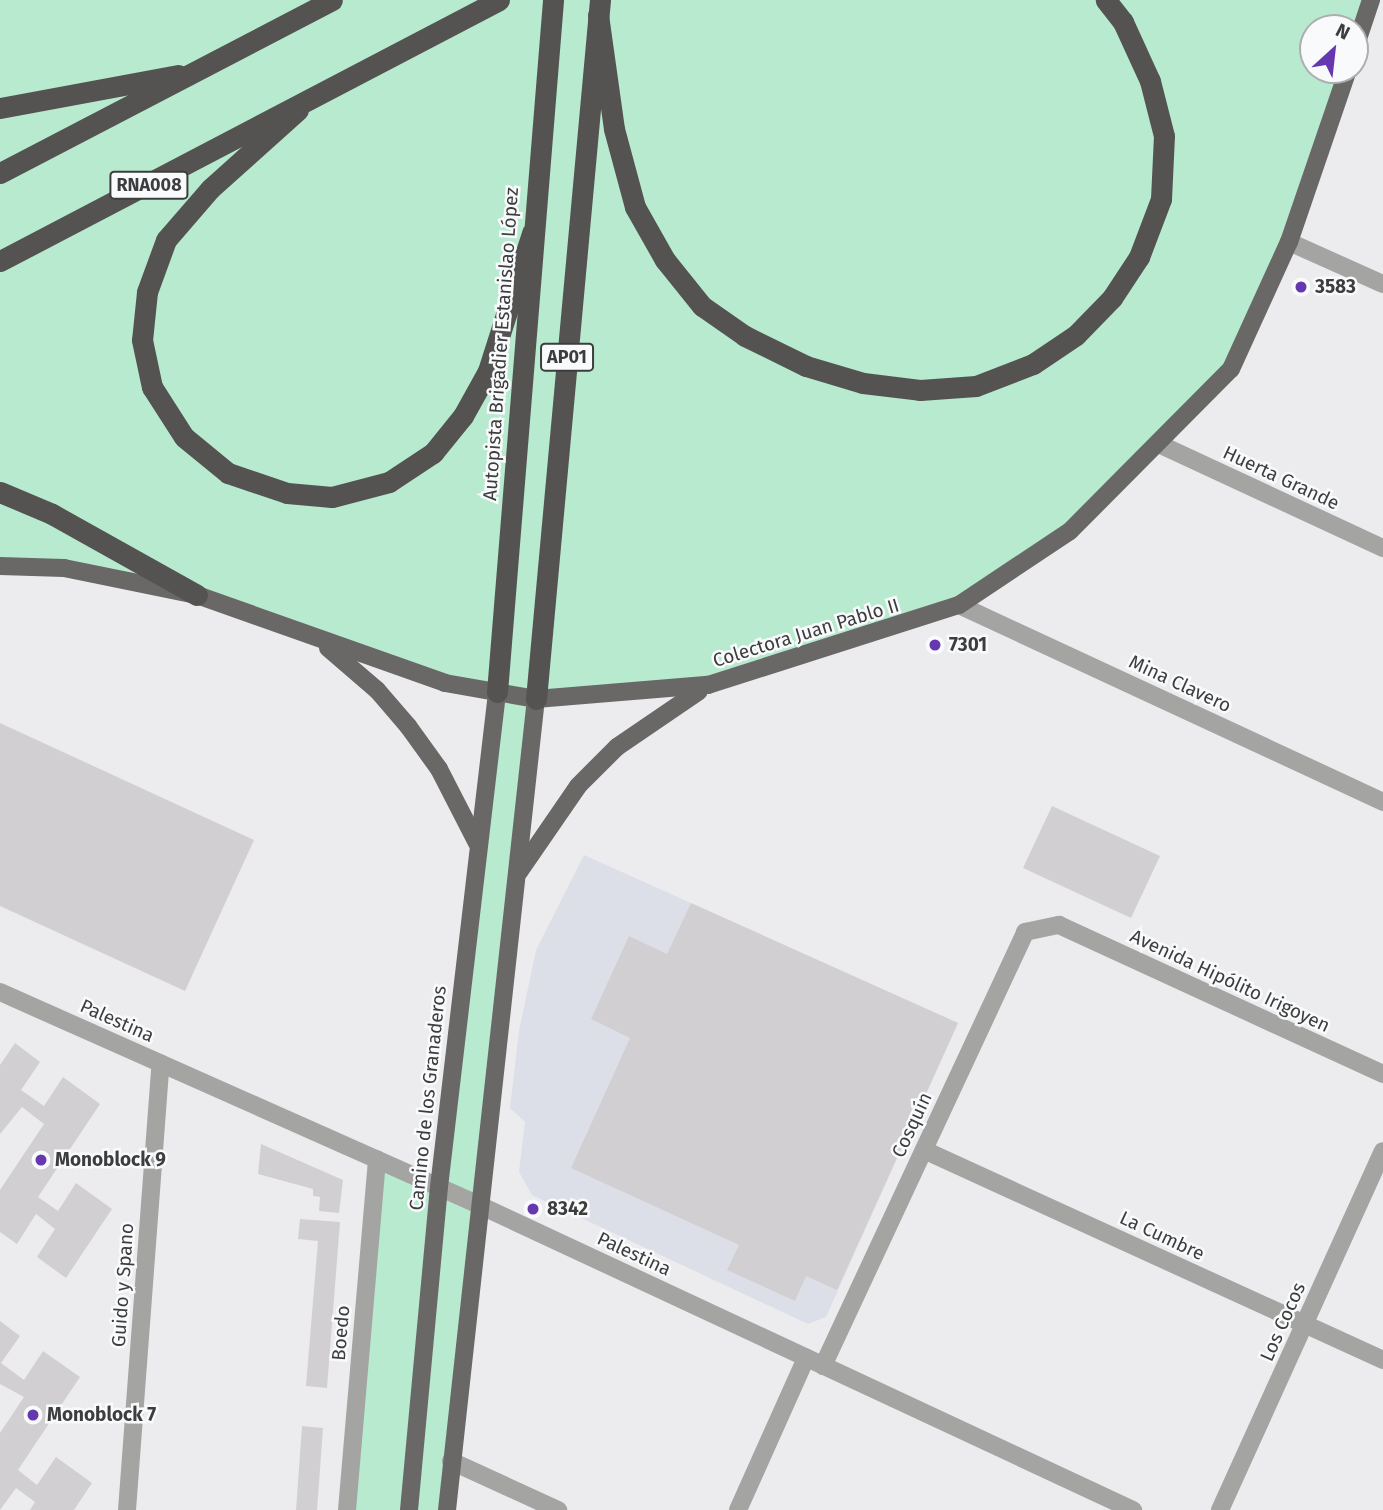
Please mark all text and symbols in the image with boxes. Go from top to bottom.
north arrow [1299,14,1369,84]
text: N [1332,19,1354,45]
road number: RNA008 [109,170,189,200]
street label: Autopista Brigadier Estanislao López [479,187,523,501]
place label: 3583 [1315,276,1356,298]
marker: 3583 [1293,279,1309,295]
road number: AP01 [539,342,595,372]
street label: Huerta Grande [1219,441,1343,515]
street label: Colectora Juan Pablo II [710,594,902,672]
place label: 7301 [949,634,987,656]
marker: 7301 [927,637,943,653]
street label: Mina Clavero [1125,650,1235,718]
street label: Avenida Hipólito Irigoyen [1127,925,1333,1037]
street label: Camino de los Granaderos [405,985,451,1211]
street label: Palestina [76,995,158,1047]
street label: Cosquín [887,1089,937,1161]
place label: Monoblock 9 [55,1149,166,1171]
marker: Monoblock 9 [33,1152,49,1168]
place label: 8342 [547,1198,588,1220]
marker: 8342 [525,1201,541,1217]
street label: La Cumbre [1116,1207,1208,1265]
street label: Guido y Spano [107,1222,139,1348]
street label: Palestina [594,1227,674,1281]
street label: Los Cocos [1255,1279,1311,1365]
street label: Boedo [327,1304,355,1362]
place label: Monoblock 7 [47,1404,156,1426]
marker: Monoblock 7 [25,1407,41,1423]

